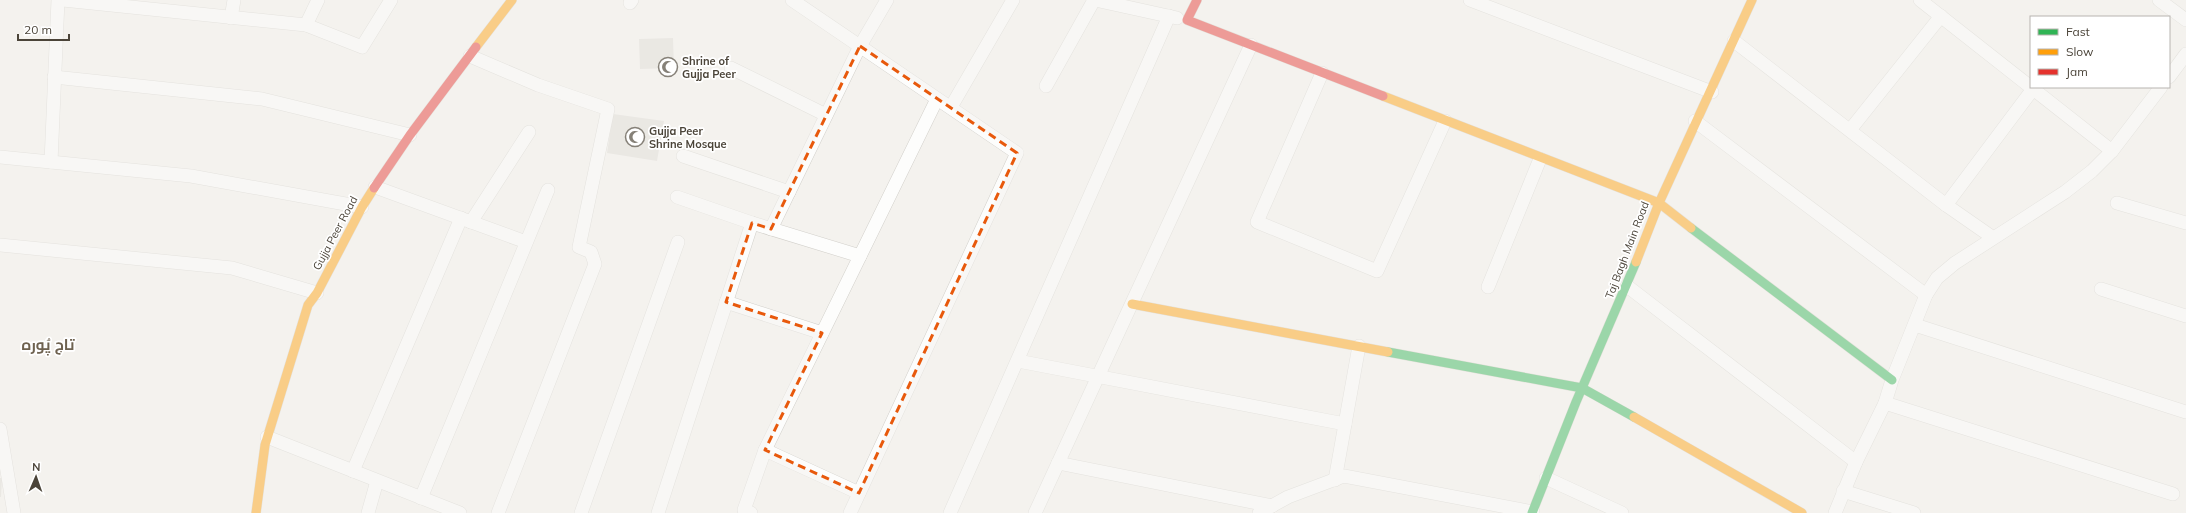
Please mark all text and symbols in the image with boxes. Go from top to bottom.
scale bar [18,16,69,42]
legend [2030,16,2170,88]
text: 20 m [24,22,52,37]
text: Fast [2066,24,2090,39]
text: Slow [2066,44,2094,59]
place label: Shrine of Gujja Peer [682,54,736,81]
mosque icon: Shrine of Gujja Peer [657,56,679,78]
text: Jam [2066,64,2088,79]
place label: Gujja Peer Shrine Mosque [649,124,727,151]
mosque icon: Gujja Peer Shrine Mosque [624,126,646,148]
street label: Gujja Peer Road [310,194,360,272]
street label: Taj Bagh Main Road [1602,199,1652,301]
district label: تاج پُورہ [22,335,75,356]
north arrow [16,457,56,497]
text: N [32,460,41,474]

